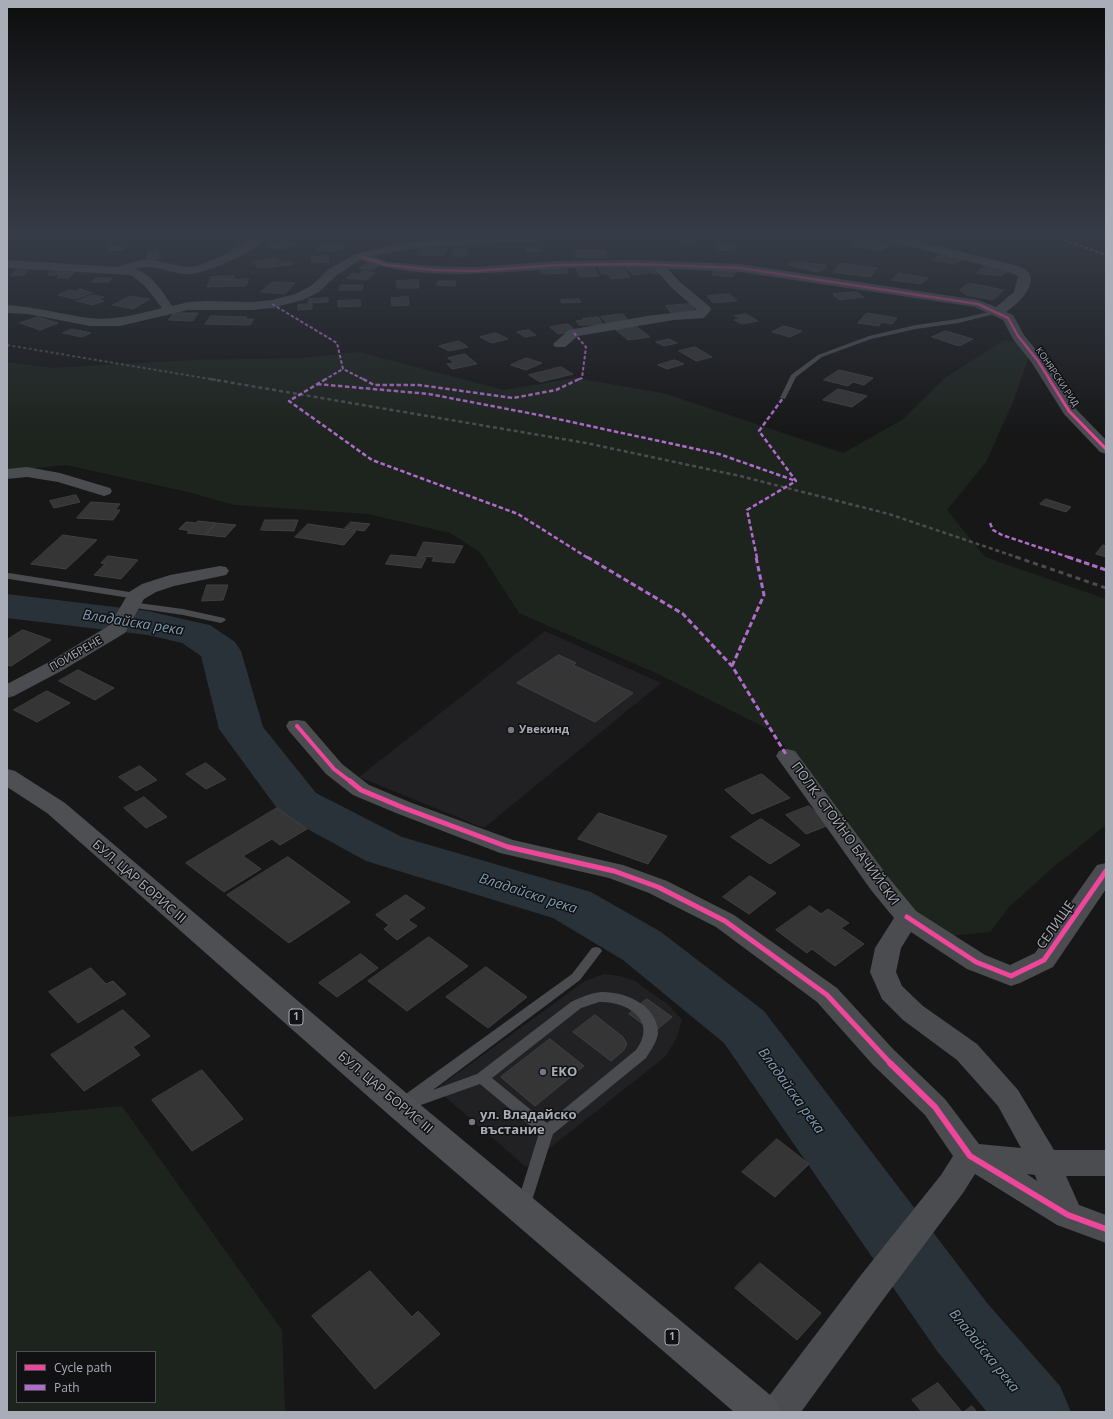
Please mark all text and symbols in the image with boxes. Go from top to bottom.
street label: КОНЯРСКИ РИД [1033,345,1081,409]
water label: Владайска река [81,607,185,639]
street label: ПОИБРЕНЕ [47,634,105,674]
place label: Увекинд [519,723,569,737]
marker: Увекинд [506,725,516,735]
street label: ПОЛК. СТОЙНО БАЧИЙСКИ [788,760,902,908]
street label: БУЛ. ЦАР БОРИС III [89,837,189,927]
water label: Владайска река [477,870,579,918]
street label: СЕЛИЩЕ [1034,898,1078,952]
road number: 1 [289,1009,303,1025]
water label: Владайска река [754,1045,828,1137]
street label: БУЛ. ЦАР БОРИС III [334,1049,436,1137]
place label: EKO [551,1064,577,1080]
marker: EKO [538,1067,548,1077]
place label: ул. Владайско въстание [480,1107,576,1138]
marker: ул. Владайско въстание [467,1117,477,1127]
water label: Владайска река [945,1306,1023,1396]
road number: 1 [665,1329,679,1345]
legend [16,1351,156,1403]
text: Cycle path [54,1359,112,1376]
text: Path [54,1379,80,1396]

